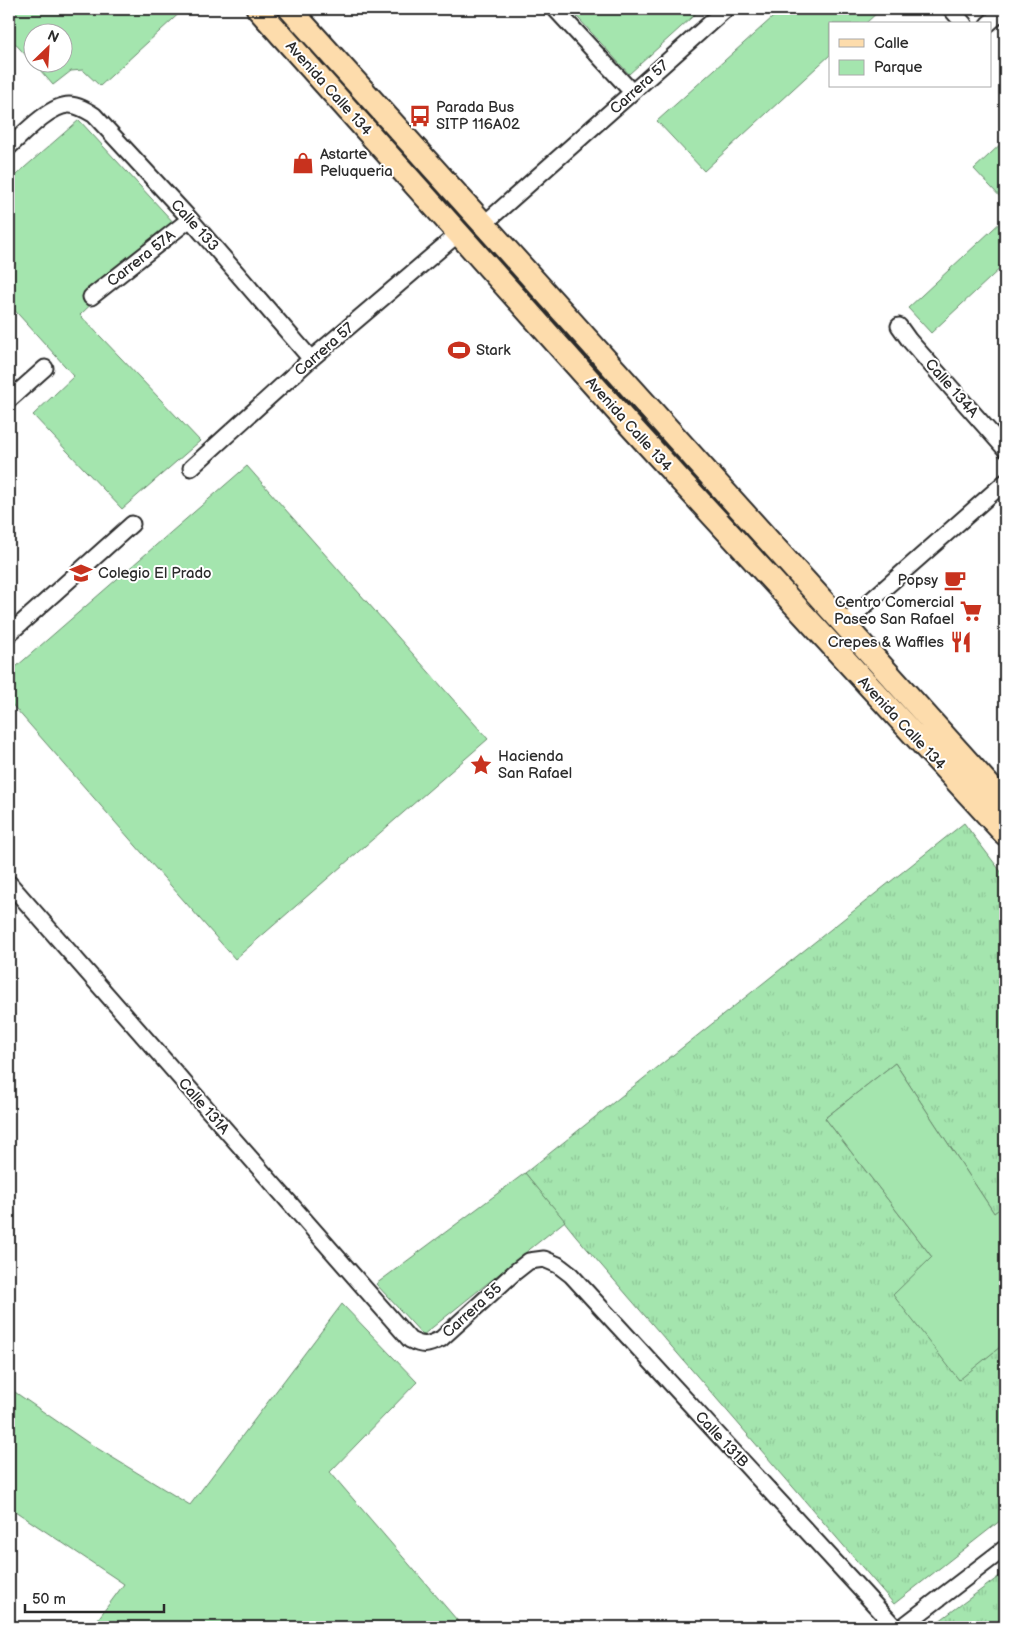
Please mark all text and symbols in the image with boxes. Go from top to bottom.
north arrow [22,22,72,72]
legend [829,22,992,88]
text: N [45,27,62,47]
text: Calle [874,34,909,53]
street label: Avenida Calle 134 [281,37,376,140]
street label: Carrera 57 [606,56,673,119]
text: Parque [874,58,923,77]
place label: Parada Bus SITP 116A02 [436,98,520,134]
bus stop icon: Parada Bus SITP 116A02 [407,103,433,129]
place label: Astarte Peluqueria [320,145,393,181]
shop icon: Astarte Peluqueria [290,150,316,176]
street label: Calle 133 [167,196,223,255]
street label: Carrera 57A [103,225,180,291]
street label: Carrera 57 [291,318,358,380]
sports icon: Stark [446,337,472,363]
place label: Stark [476,341,511,360]
street label: Calle 134A [921,355,983,422]
street label: Avenida Calle 134 [581,373,676,476]
school or university icon: Colegio El Prado [68,560,94,586]
place label: Colegio El Prado [98,564,212,583]
cafe icon: Popsy [942,567,968,593]
place label: Popsy [898,571,938,590]
place label: Centro Comercial Paseo San Rafael [834,593,954,629]
supermarket icon: Centro Comercial Paseo San Rafael [958,598,984,624]
restaurant icon: Crepes & Waffles [948,629,974,655]
place label: Crepes & Waffles [828,633,945,652]
street label: Avenida Calle 134 [854,673,950,774]
place label: Hacienda San Rafael [498,747,572,783]
place icon: Hacienda San Rafael [468,752,494,778]
street label: Calle 131A [174,1074,234,1139]
street label: Carrera 55 [439,1279,506,1342]
street label: Calle 131B [691,1407,752,1471]
scale bar [25,1581,164,1613]
text: 50 m [32,1590,66,1609]

